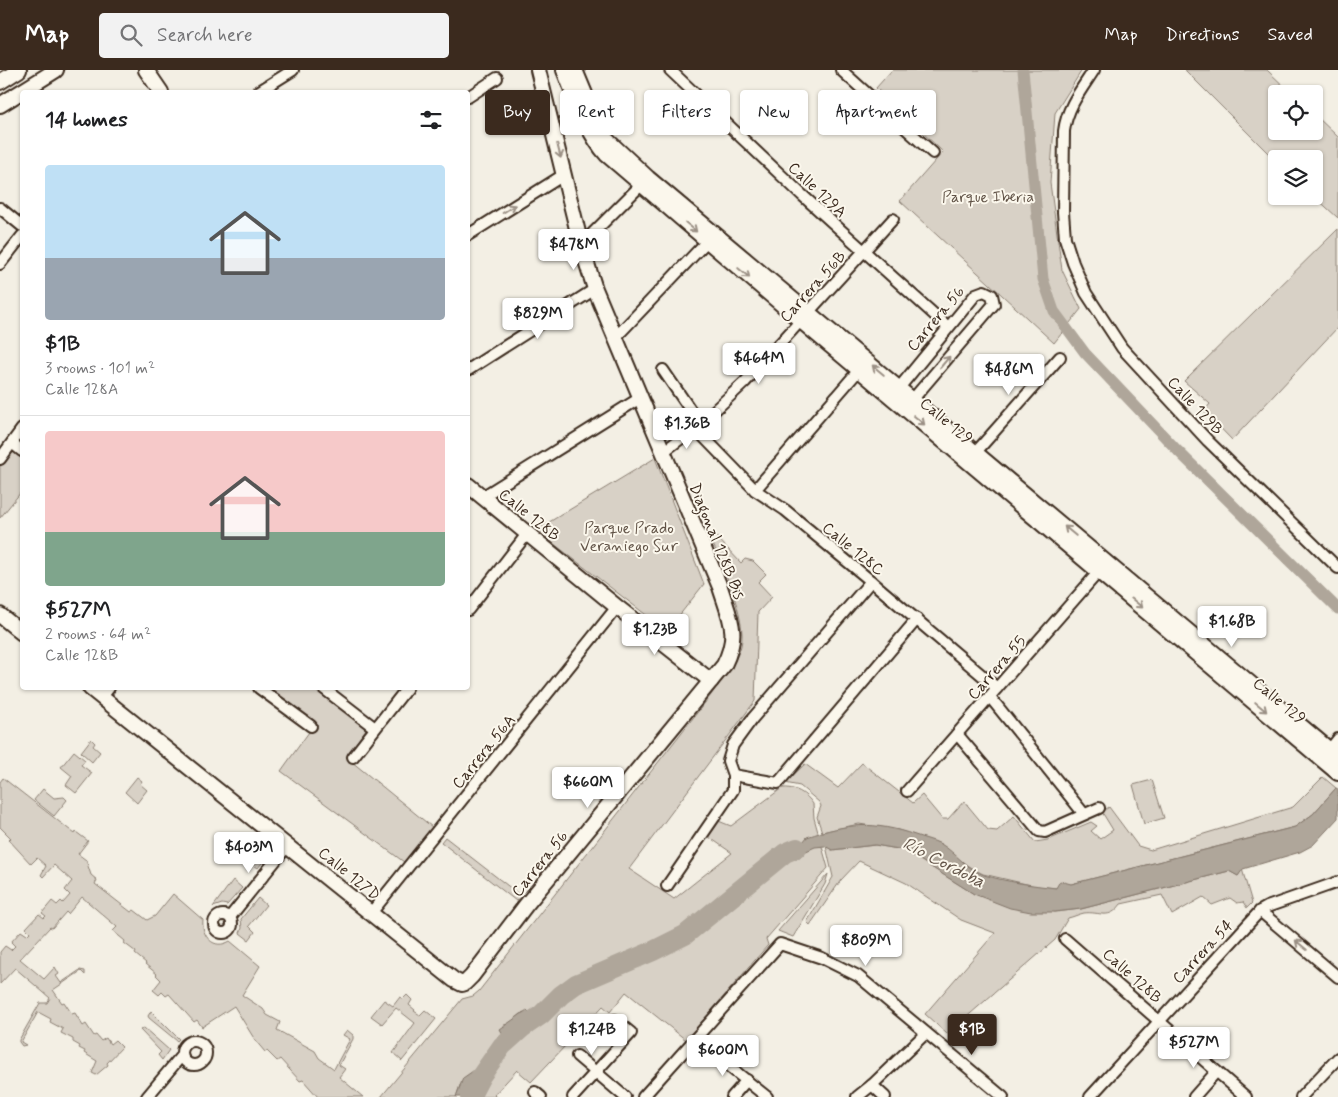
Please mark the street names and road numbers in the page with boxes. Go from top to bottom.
street label: Calle 129A [783,157,851,223]
street label: Carrera 56B [775,247,851,327]
street label: Carrera 56 [903,282,970,356]
street label: Calle 129B [1162,372,1227,440]
street label: Calle 129 [915,393,977,449]
street label: Diagonal 128B Bis [683,480,749,603]
street label: Calle 128B [494,484,564,546]
street label: Calle 128C [818,518,889,581]
street label: Carrera 55 [963,631,1031,705]
street label: Calle 129 [1248,673,1310,729]
street label: Carrera 56A [448,710,521,794]
street label: Carrera 56 [507,826,573,901]
street label: Calle 127D [314,843,385,906]
street label: Carrera 54 [1168,915,1238,989]
street label: Calle 128B [1098,944,1166,1008]

